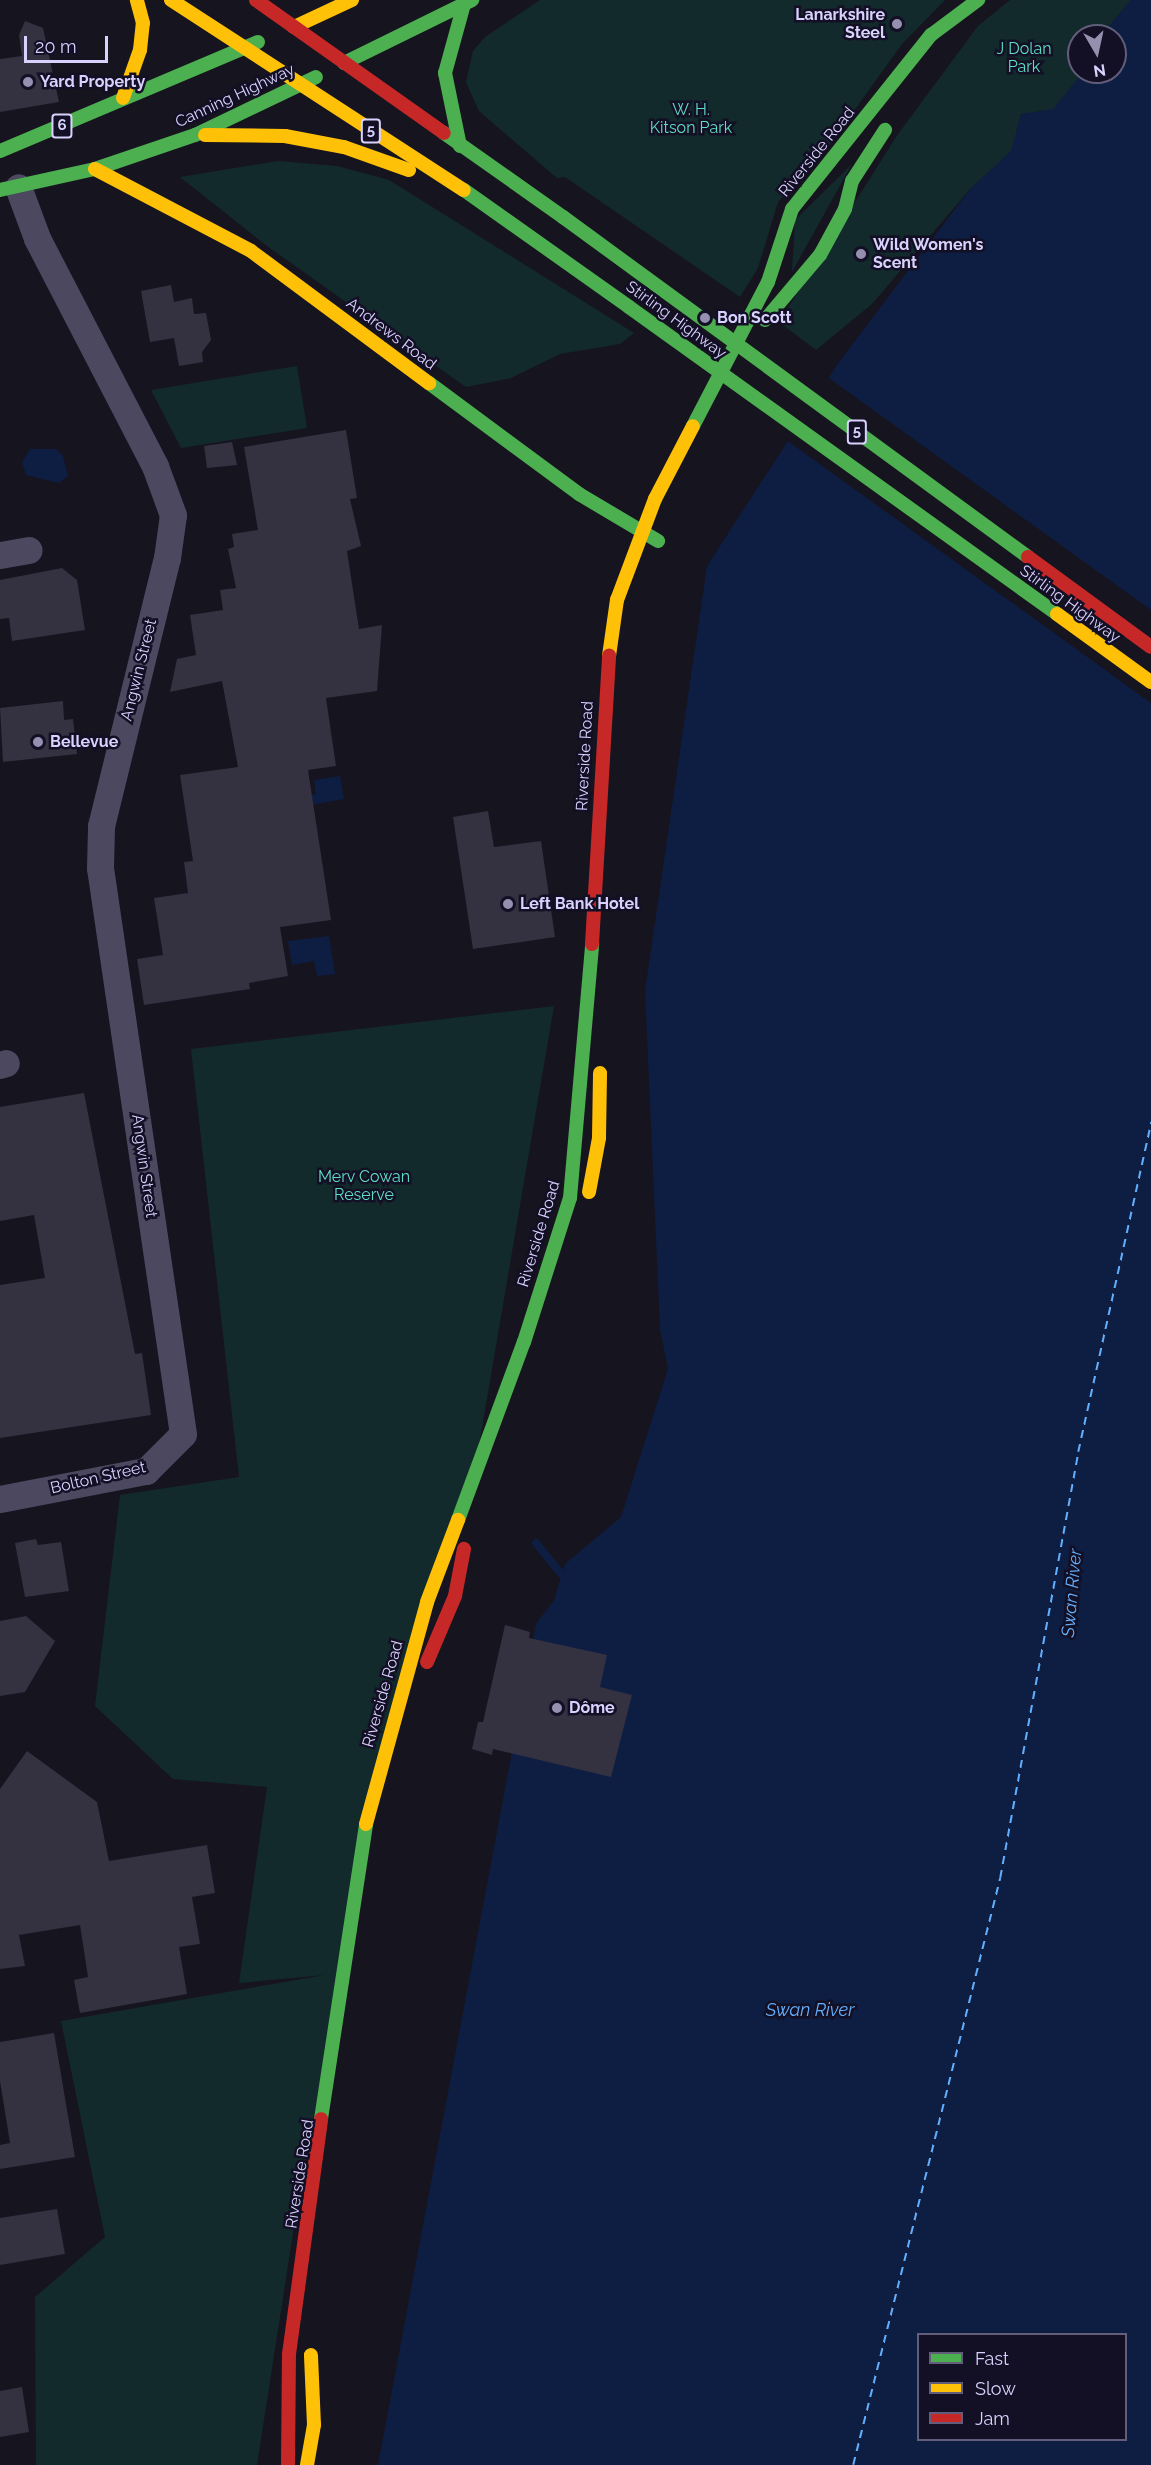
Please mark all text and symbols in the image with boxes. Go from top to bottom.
place label: Lanarkshire Steel [795,5,885,43]
marker: Lanarkshire Steel [890,17,904,31]
scale bar [27,24,111,62]
north arrow [1067,24,1127,84]
text: 20 m [35,36,77,57]
park label: J Dolan Park [996,39,1052,77]
street label: Canning Highway [172,60,298,132]
text: N [1092,60,1107,81]
place label: Yard Property [40,72,145,92]
marker: Yard Property [21,75,35,89]
park label: W. H. Kitson Park [650,100,732,138]
street label: Riverside Road [775,103,859,201]
road number: 6 [50,114,74,138]
road number: 5 [360,119,382,143]
place label: Wild Women's Scent [873,235,984,273]
marker: Wild Women's Scent [854,247,868,261]
street label: Stirling Highway [622,277,730,363]
street label: Andrews Road [342,294,440,374]
place label: Bon Scott [717,308,792,328]
marker: Bon Scott [698,311,712,325]
road number: 5 [846,420,868,444]
street label: Stirling Highway [1016,561,1124,647]
street label: Angwin Street [117,617,161,723]
street label: Riverside Road [573,701,597,811]
place label: Bellevue [50,732,118,752]
marker: Bellevue [31,735,45,749]
place label: Left Bank Hotel [520,894,639,914]
marker: Left Bank Hotel [501,897,515,911]
street label: Angwin Street [127,1113,161,1219]
park label: Merv Cowan Reserve [318,1167,410,1205]
street label: Riverside Road [514,1179,564,1289]
street label: Bolton Street [49,1458,147,1498]
water label: Swan River [1057,1548,1087,1638]
street label: Riverside Road [359,1638,407,1750]
place label: Dôme [569,1698,615,1718]
marker: Dôme [550,1701,564,1715]
water label: Swan River [766,1999,854,2021]
street label: Riverside Road [282,2118,318,2230]
legend [917,2333,1127,2441]
text: Fast [975,2348,1009,2369]
text: Slow [975,2378,1016,2399]
text: Jam [975,2408,1010,2429]

